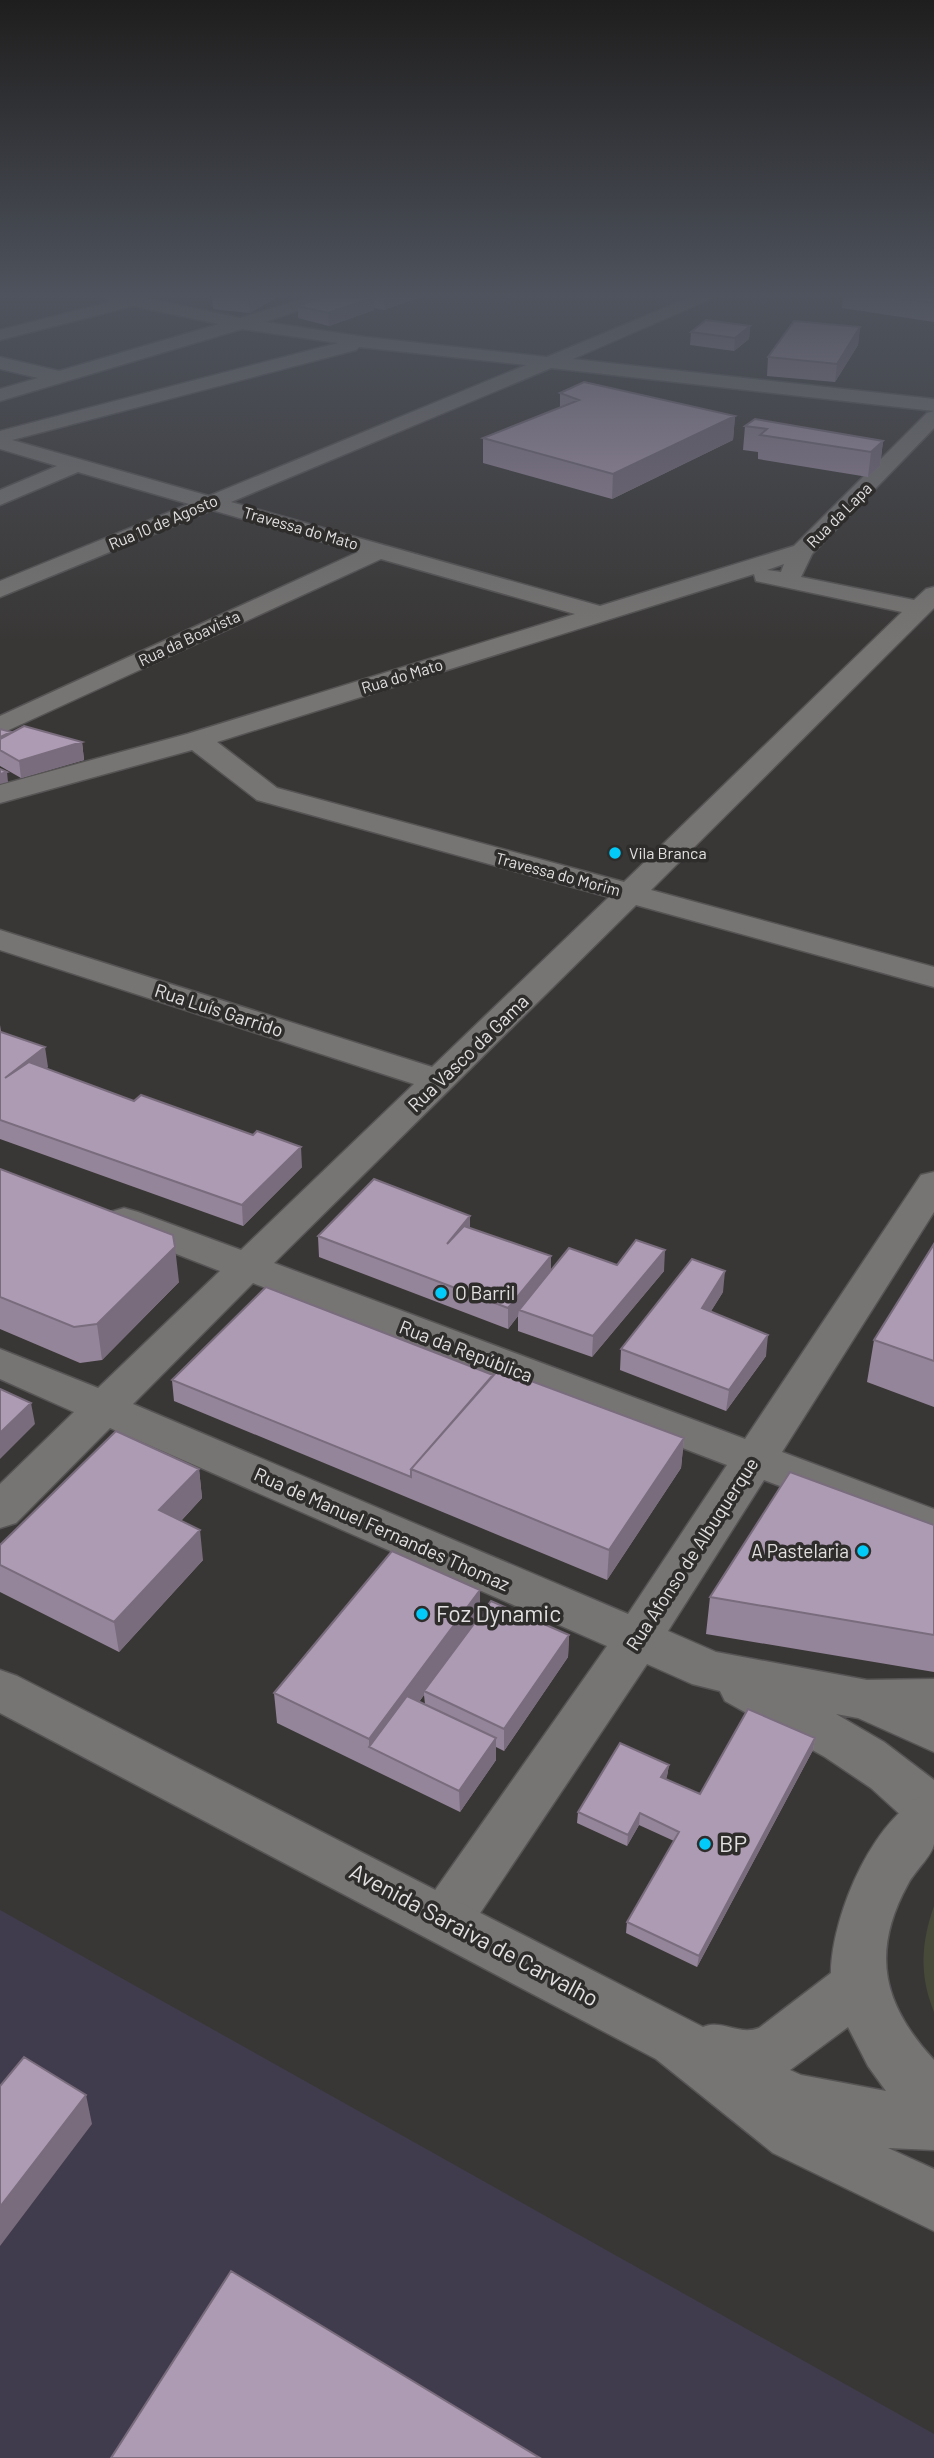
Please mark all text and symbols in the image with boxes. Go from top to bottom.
street label: Rua da Lapa [802,478,875,551]
street label: Rua 10 de Agosto [105,490,220,553]
street label: Travessa do Mato [241,502,361,553]
street label: Rua da Boavista [135,606,243,669]
street label: Rua do Mato [359,654,445,697]
place label: Vila Branca [629,843,707,862]
marker: Vila Branca [607,845,623,861]
street label: Travessa do Morim [494,848,623,899]
street label: Rua Luís Garrido [152,978,286,1041]
street label: Rua Vasco da Gama [402,989,533,1116]
place label: O Barril [455,1281,515,1304]
marker: O Barril [433,1285,449,1301]
street label: Rua da República [396,1315,536,1387]
street label: Rua Afonso de Albuquerque [621,1453,763,1655]
street label: Rua de Manuel Fernandes Thomaz [251,1462,513,1595]
place label: A Pastelaria [751,1539,849,1562]
marker: A Pastelaria [855,1543,871,1559]
place label: Foz Dynamic [436,1599,561,1627]
marker: Foz Dynamic [414,1606,430,1622]
place label: BP [719,1829,747,1857]
marker: BP [697,1836,713,1852]
street label: Avenida Saraiva de Carvalho [345,1857,604,2012]

